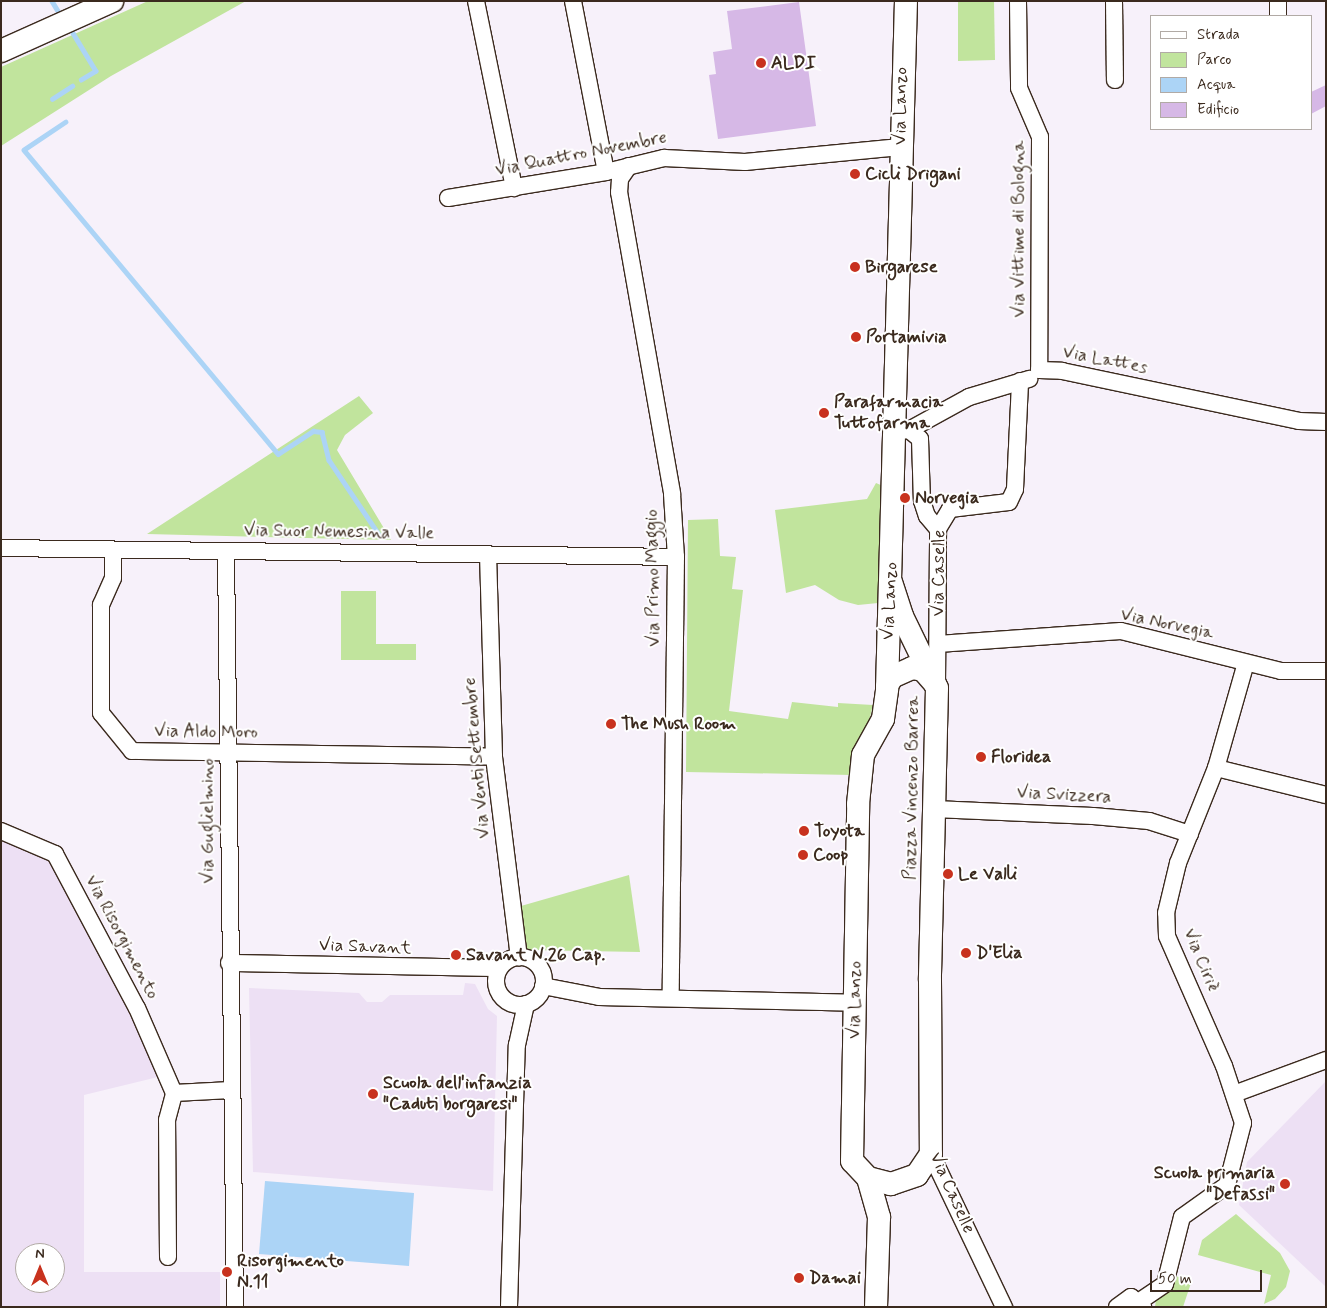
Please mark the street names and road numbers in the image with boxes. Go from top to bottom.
street label: Via Lanzo [890,68,912,144]
street label: Via Quattro Novembre [494,127,668,181]
street label: Via Vittime di Bologna [1008,143,1030,315]
street label: Via Lattes [1062,341,1148,379]
street label: Via Primo Maggio [641,509,665,647]
street label: Via Suor Nemesina Valle [247,520,431,544]
street label: Via Caselle [927,531,951,615]
street label: Via Lanzo [877,562,903,640]
street label: Via Norvegia [1119,604,1215,644]
street label: Via Venti Settembre [459,676,495,840]
street label: Piazza Vincenzo Barrea [900,696,924,880]
street label: Via Aldo Moro [153,720,259,744]
street label: Via Guglielmino [197,759,219,883]
street label: Via Svizzera [1016,782,1112,808]
street label: Via Risorgimento [80,872,164,1002]
street label: Via Ciriè [1179,925,1223,995]
street label: Via Savant [320,935,410,959]
street label: Via Lanzo [844,962,866,1038]
street label: Via Caselle [925,1150,979,1236]

